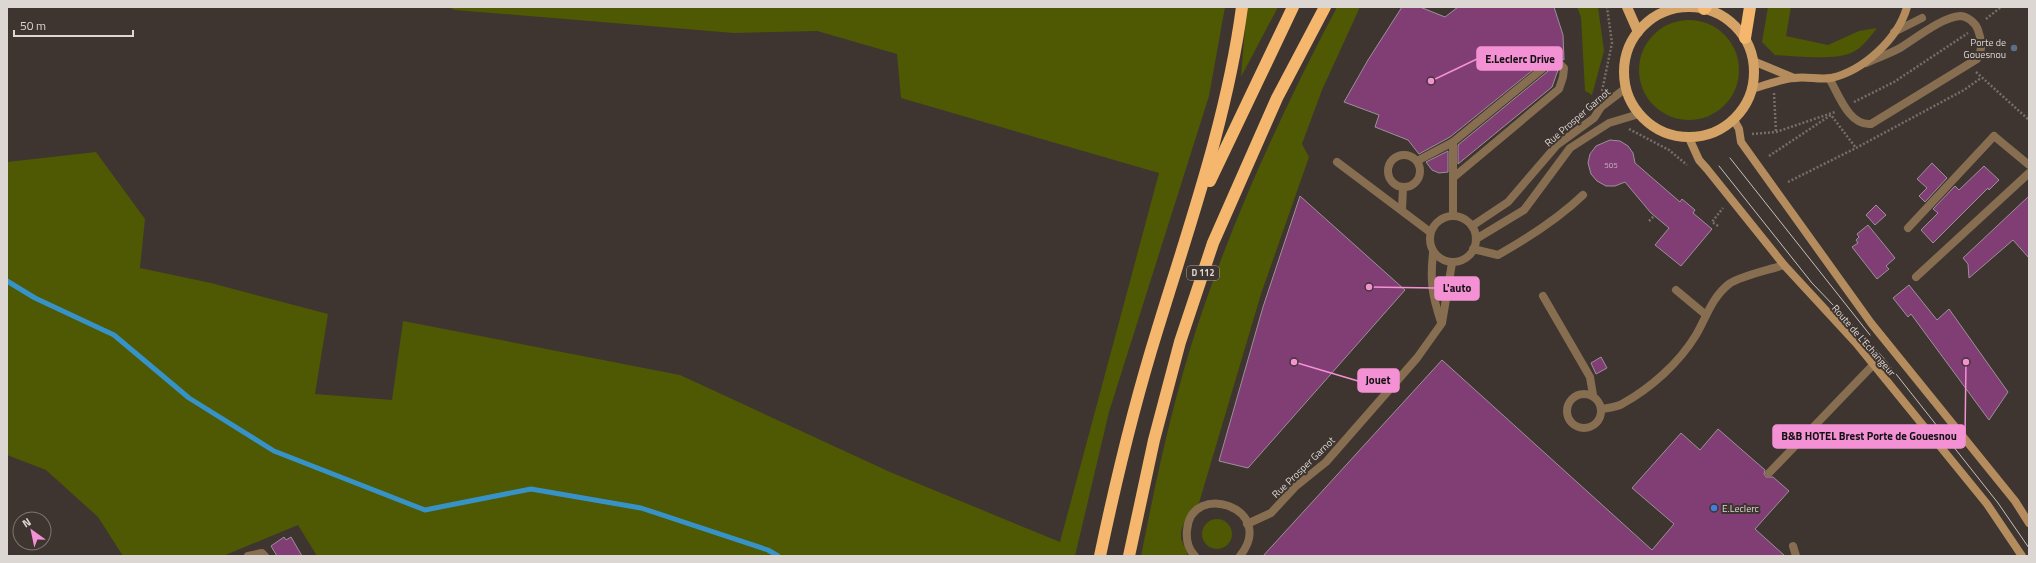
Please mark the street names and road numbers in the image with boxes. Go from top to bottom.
street label: Rue Prosper Garnot [1541,84,1614,150]
road number: D 112 [1187,266,1219,280]
street label: Route de L'Echangeur [1828,301,1899,380]
street label: Rue Prosper Garnot [1268,433,1339,501]

